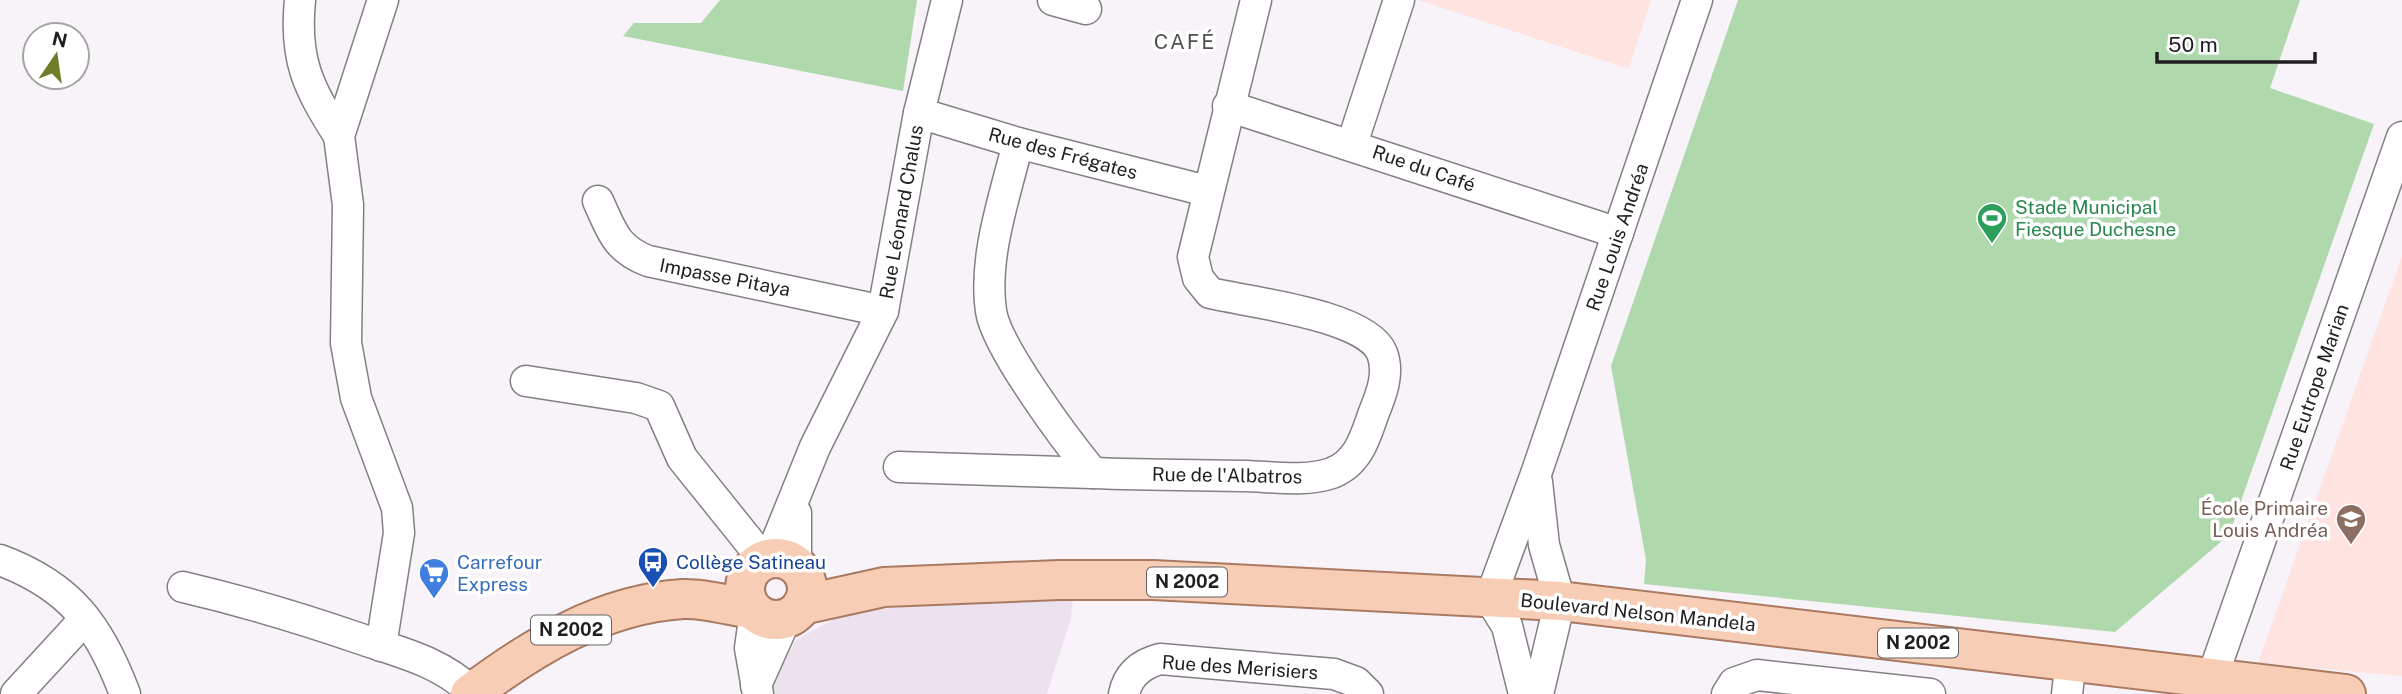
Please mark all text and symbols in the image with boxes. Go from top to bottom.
north arrow [21,21,91,91]
scale bar [2157,21,2314,65]
text: N [50,27,70,52]
district label: CAFÉ [1154,29,1216,54]
text: 50 m [2168,32,2218,57]
street label: Rue Léonard Chalus [875,123,927,301]
street label: Rue des Frégates [986,123,1140,183]
street label: Rue du Café [1370,140,1478,196]
street label: Rue Louis Andréa [1581,160,1653,314]
place label: Stade Municipal Fiesque Duchesne [2015,196,2176,240]
sports icon: Stade Municipal Fiesque Duchesne [1975,201,2009,245]
street label: Impasse Pitaya [658,254,792,300]
street label: Rue Eutrope Marian [2275,301,2353,473]
street label: Rue de l'Albatros [1152,463,1302,487]
place label: École Primaire Louis Andréa [2201,497,2328,541]
school or university icon: École Primaire Louis Andréa [2334,502,2368,546]
bus stop icon: Collège Satineau [636,545,670,589]
place label: Carrefour Express [457,551,542,595]
place label: Collège Satineau [676,551,826,573]
supermarket icon: Carrefour Express [417,556,451,600]
road number: N 2002 [1147,568,1227,596]
street label: Boulevard Nelson Mandela [1519,589,1757,635]
road number: N 2002 [531,616,611,644]
road number: N 2002 [1878,628,1958,658]
street label: Rue des Merisiers [1161,651,1319,683]

